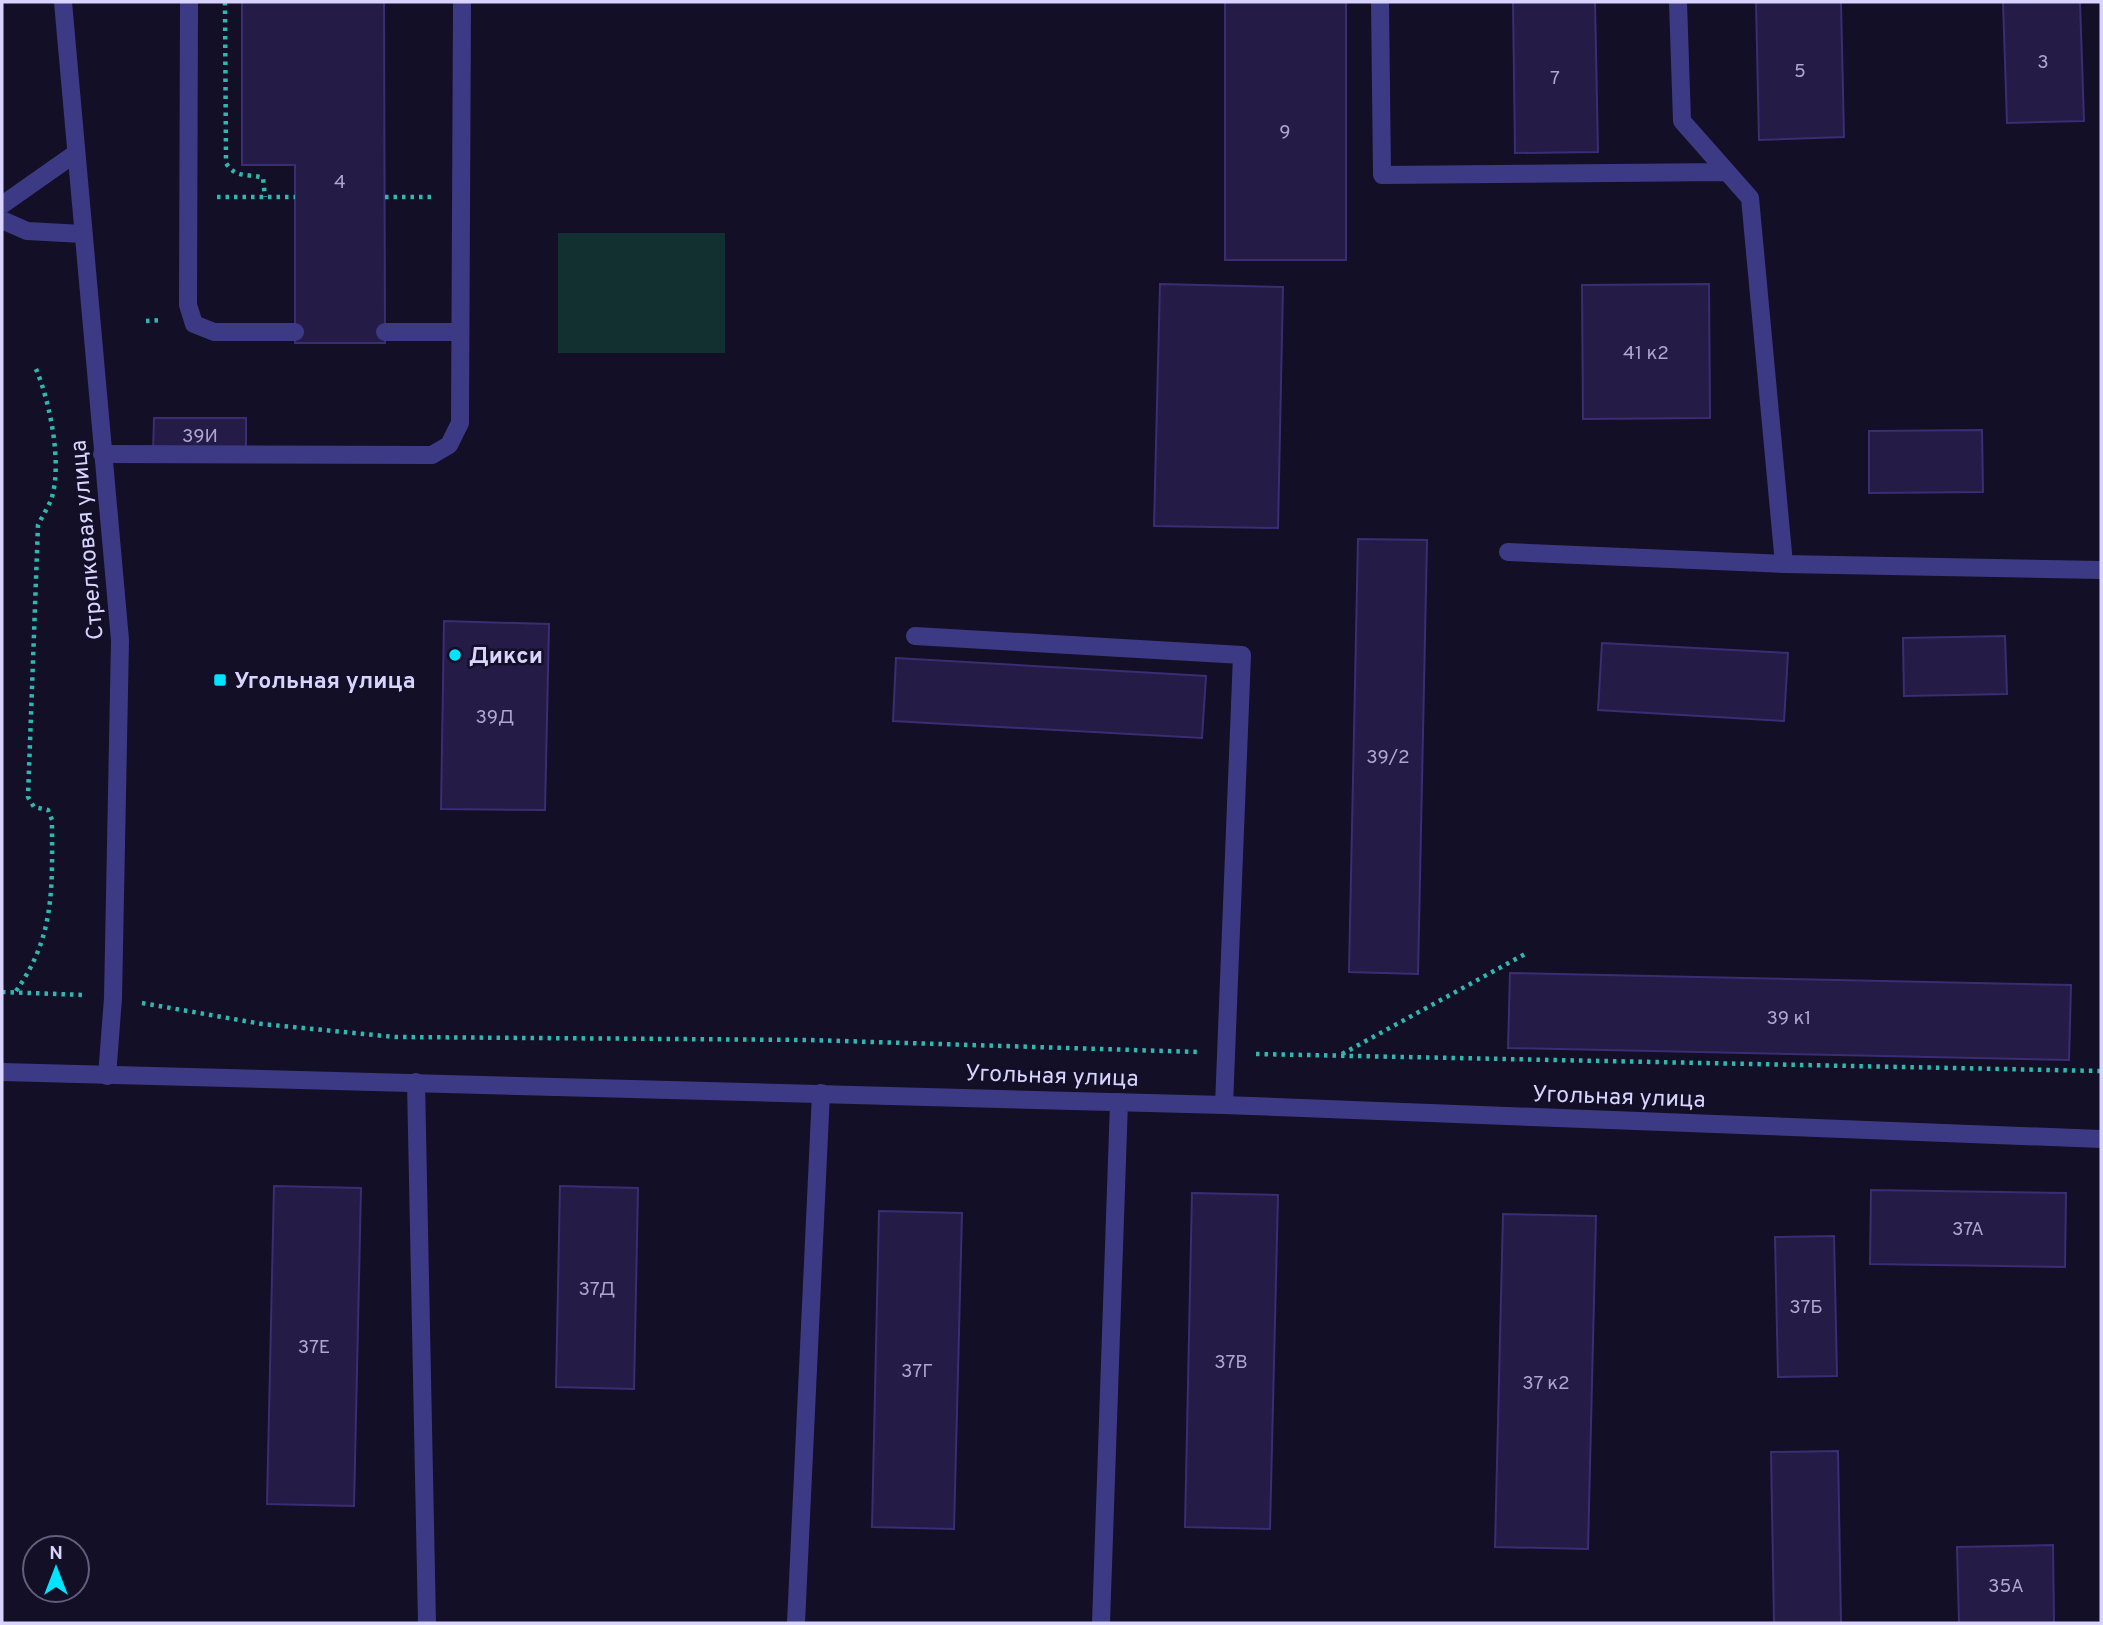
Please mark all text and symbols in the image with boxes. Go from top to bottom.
house number: 3 [2037,51,2049,75]
house number: 5 [1794,60,1806,84]
house number: 7 [1550,67,1560,91]
house number: 9 [1279,121,1291,145]
house number: 4 [334,171,346,195]
house number: 41 к2 [1623,342,1669,366]
house number: 39И [182,425,218,449]
street label: Стрелковая улица [65,439,112,641]
place label: Дикси [469,643,543,672]
marker: Дикси [447,647,463,663]
place label: Угольная улица [234,668,415,697]
marker: Угольная улица [212,672,228,688]
house number: 39Д [476,706,514,730]
house number: 39/2 [1366,746,1410,770]
house number: 39 к1 [1767,1007,1811,1031]
street label: Угольная улица [965,1060,1139,1095]
street label: Угольная улица [1532,1081,1706,1116]
house number: 37А [1952,1218,1984,1242]
house number: 37Д [579,1278,615,1302]
house number: 37Б [1789,1296,1823,1320]
house number: 37Е [298,1336,330,1360]
house number: 37В [1214,1351,1248,1375]
house number: 37Г [901,1360,933,1384]
house number: 37 к2 [1522,1372,1570,1396]
north arrow [21,1534,91,1604]
text: N [49,1542,63,1566]
house number: 35А [1988,1575,2024,1599]

